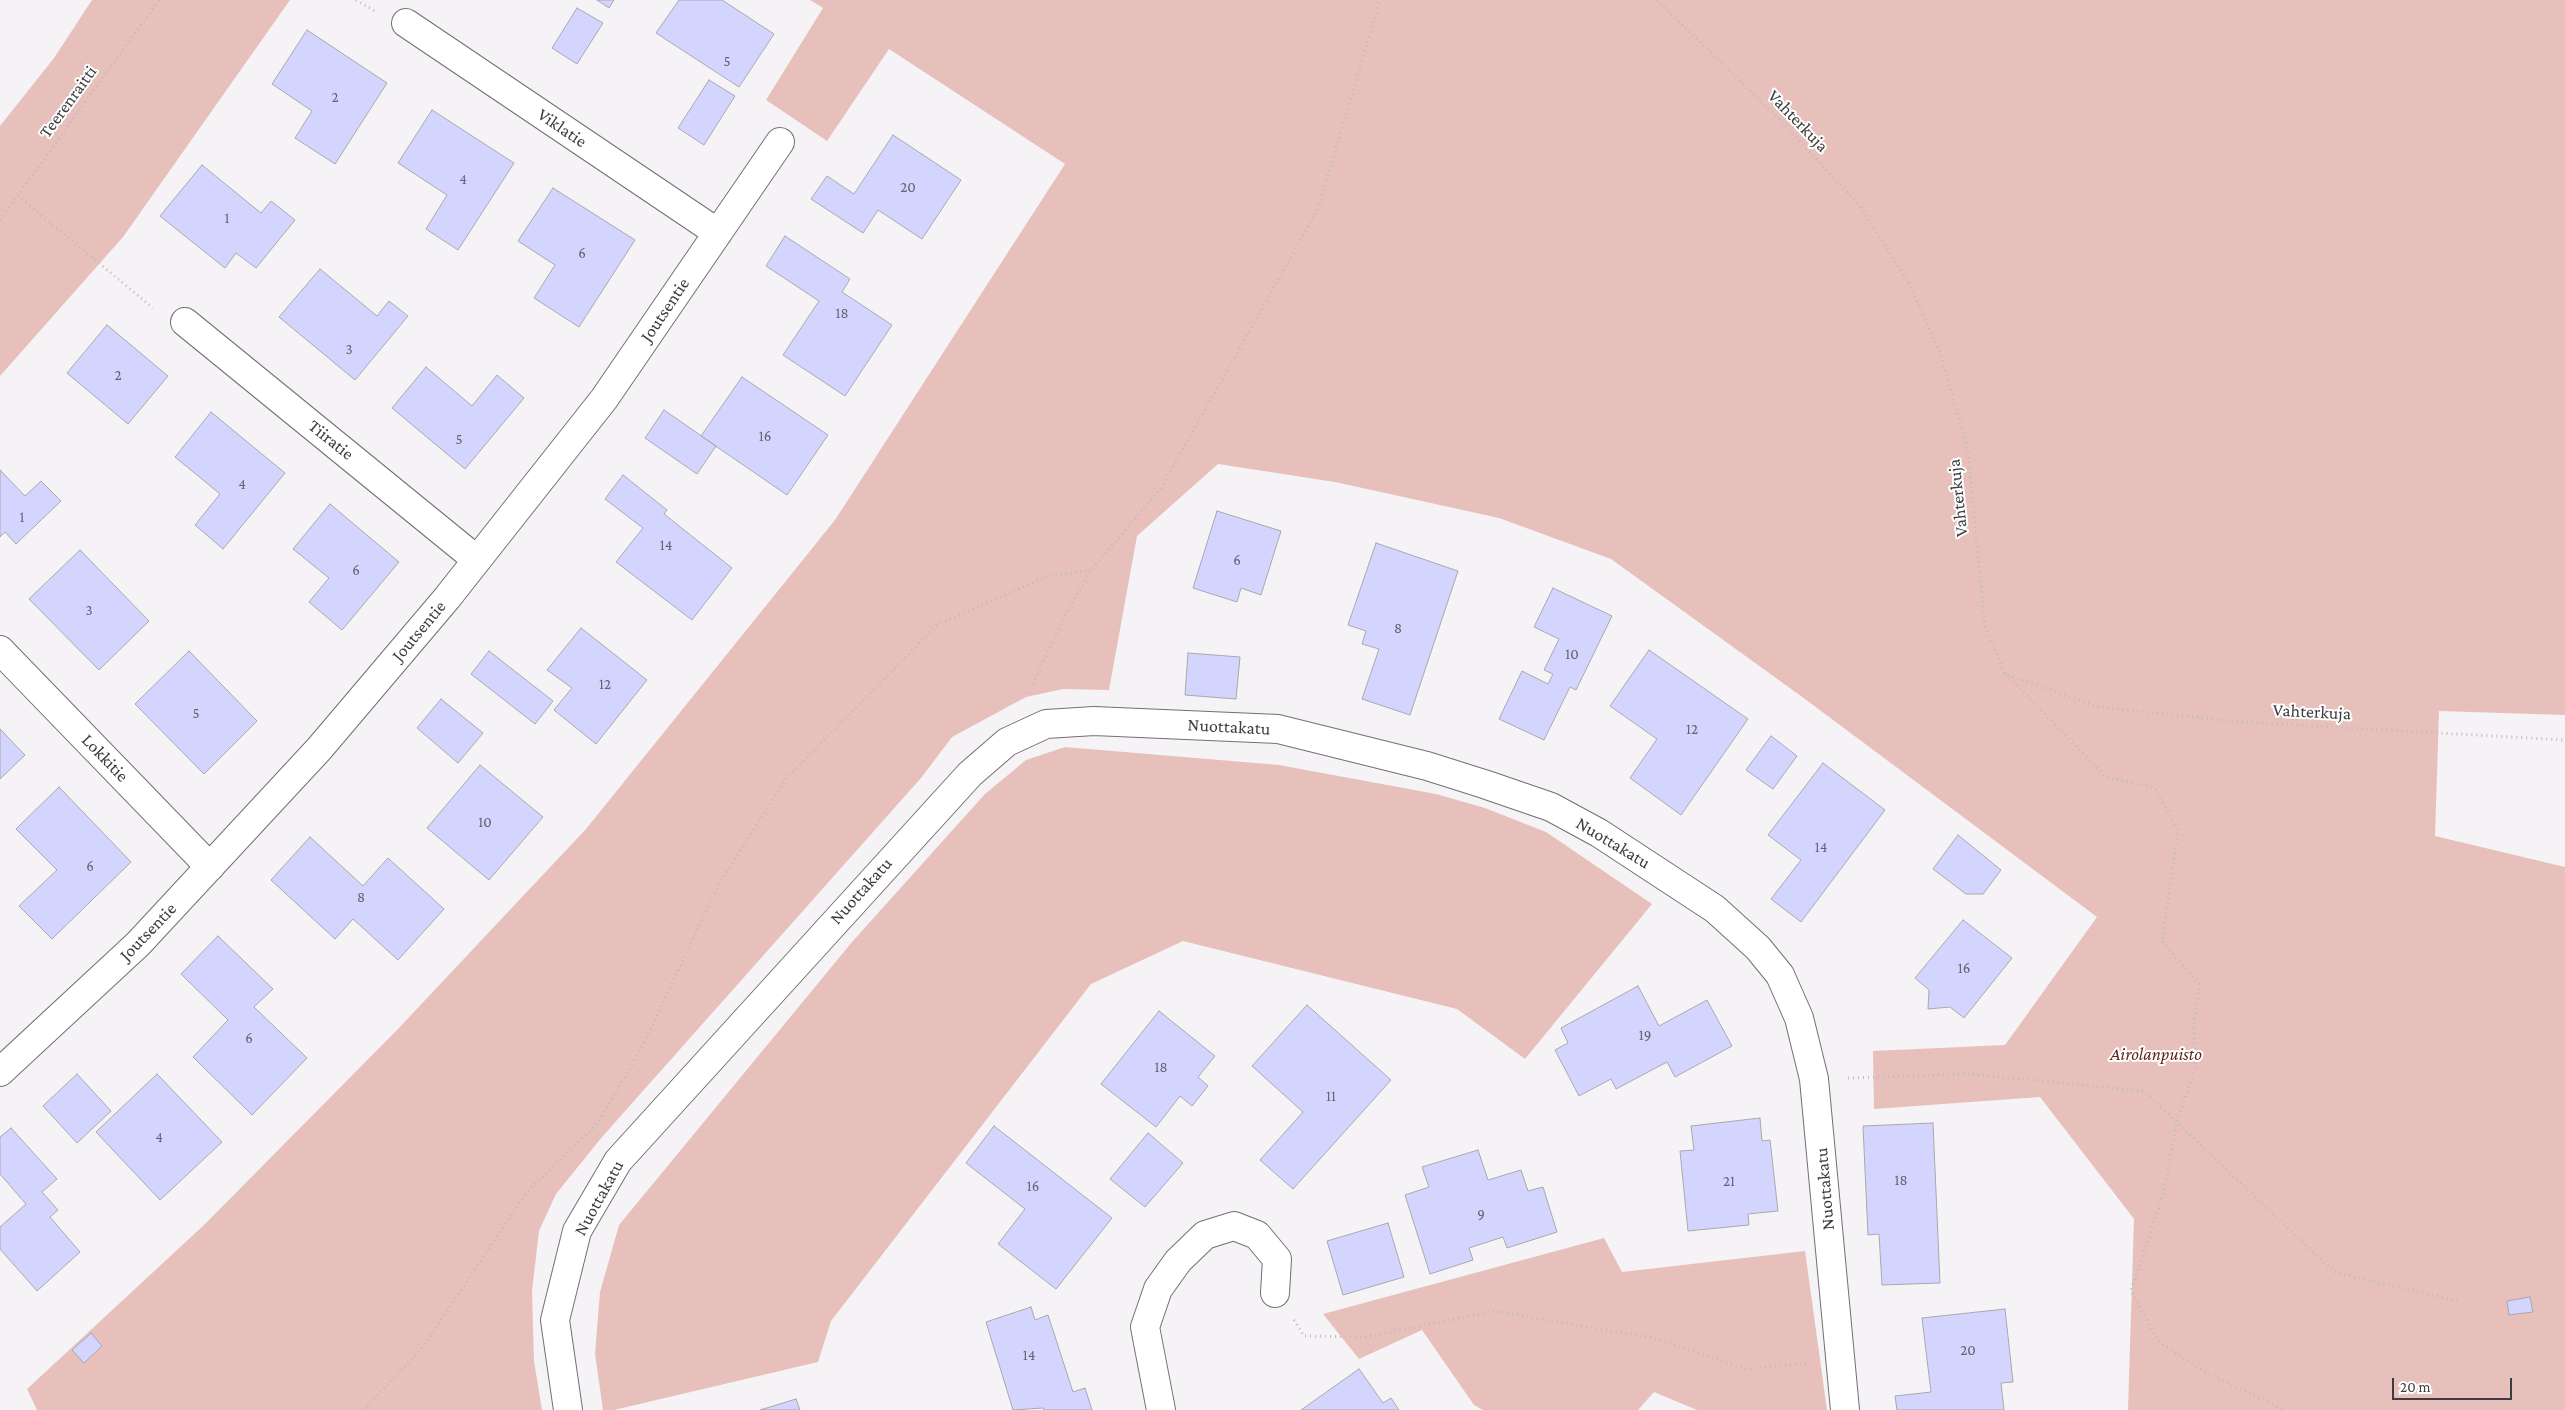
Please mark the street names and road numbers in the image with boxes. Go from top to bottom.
street label: Teerenraitti [35,62,101,142]
street label: Vahterkuja [1763,85,1833,157]
street label: Viklatie [533,104,591,152]
street label: Joutsentie [636,274,694,346]
street label: Tiiratie [304,415,358,465]
street label: Vahterkuja [1943,458,1973,538]
street label: Joutsentie [387,596,451,666]
street label: Vahterkuja [2272,699,2352,725]
street label: Nuottakatu [1187,714,1271,740]
street label: Lokkitie [77,729,133,787]
street label: Nuottakatu [1572,812,1654,874]
street label: Nuottakatu [825,853,897,929]
street label: Joutsentie [115,898,181,966]
street label: Nuottakatu [1811,1147,1839,1231]
street label: Nuottakatu [569,1157,629,1239]

